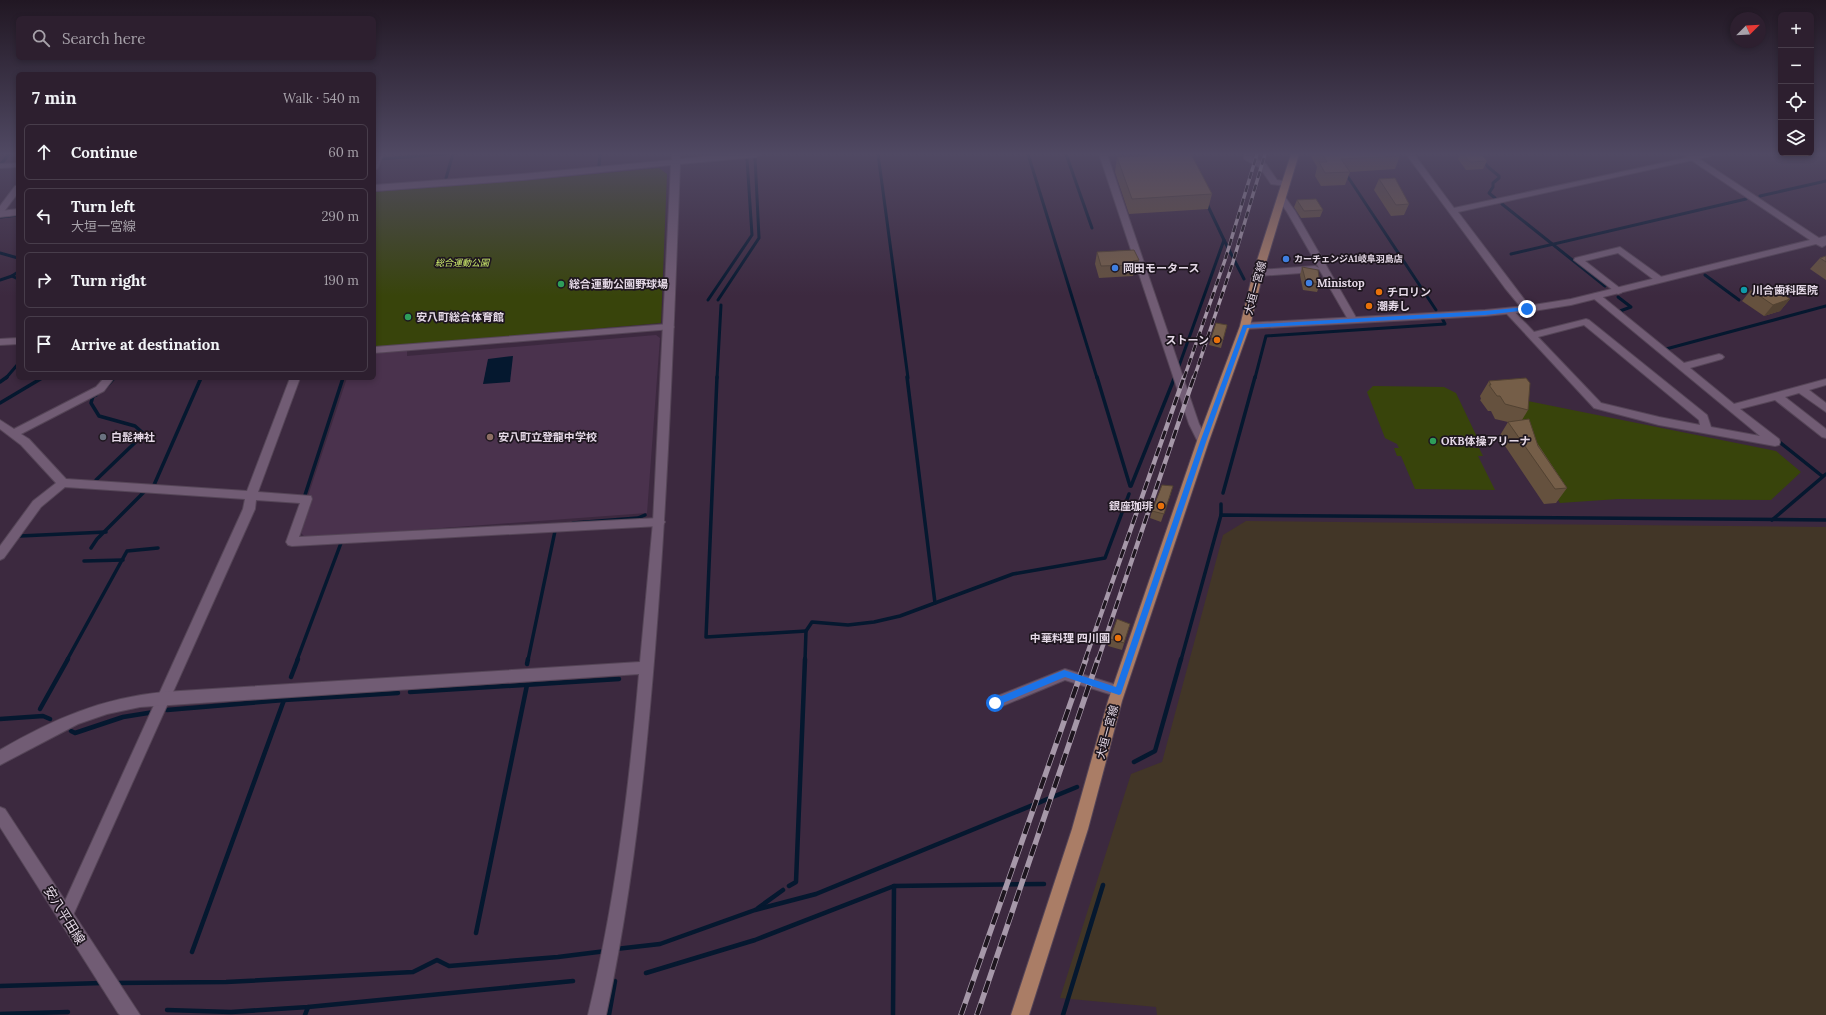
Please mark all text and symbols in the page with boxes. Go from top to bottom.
north arrow [1730,12,1766,48]
map controls [1778,12,1814,156]
button: + [1778,12,1814,48]
search box [16,16,376,60]
icon: search [30,27,52,49]
text: Search here [62,29,145,48]
button: − [1778,48,1814,84]
button: locate [1778,84,1814,120]
text: 7 min [32,87,77,109]
text: Walk · 540 m [283,90,360,107]
button: layers [1778,120,1814,156]
icon: ahead [33,141,55,163]
text: Continue [71,143,137,162]
text: 60 m [328,144,359,161]
text: Turn left [71,197,135,216]
icon: left [33,205,55,227]
text: 290 m [321,208,359,225]
text: 大垣一宮線 [71,218,136,235]
place label: カーチェンジA1岐阜羽島店 [1294,253,1403,264]
marker: カーチェンジA1岐阜羽島店 [1281,254,1291,264]
park label: 総合運動公園 [435,257,491,268]
street label: 大垣一宮線 [1241,260,1269,316]
place label: 岡田モータース [1123,261,1199,275]
marker: 岡田モータース [1110,263,1120,273]
icon: right [33,269,55,291]
text: Turn right [71,271,147,290]
text: 190 m [324,272,359,289]
place label: Ministop [1317,276,1365,290]
place label: 総合運動公園野球場 [569,277,668,291]
marker: Ministop [1304,278,1314,288]
marker: 総合運動公園野球場 [556,279,566,289]
place label: 川合歯科医院 [1752,283,1818,297]
place label: チロリン [1387,285,1431,299]
marker: 川合歯科医院 [1739,285,1749,295]
marker: チロリン [1374,287,1384,297]
place label: 潮寿し [1377,299,1410,313]
route end [1518,300,1536,318]
marker: 潮寿し [1364,301,1374,311]
place label: 安八町総合体育館 [416,310,504,324]
marker: 安八町総合体育館 [403,312,413,322]
icon: arrive [33,333,55,355]
place label: ストーン [1166,333,1209,347]
text: Arrive at destination [71,335,220,354]
marker: ストーン [1212,335,1222,345]
place label: 白髭神社 [111,430,155,444]
place label: 安八町立登龍中学校 [498,430,597,444]
marker: 白髭神社 [98,432,108,442]
marker: 安八町立登龍中学校 [485,432,495,442]
place label: OKB体操アリーナ [1441,434,1530,448]
marker: OKB体操アリーナ [1428,436,1438,446]
place label: 銀座珈琲 [1109,499,1153,513]
marker: 銀座珈琲 [1156,501,1166,511]
place label: 中華料理 四川園 [1030,631,1110,645]
marker: 中華料理 四川園 [1113,633,1123,643]
route start [986,694,1004,712]
street label: 大垣一宮線 [1093,704,1121,760]
street label: 安八平田線 [40,883,89,947]

